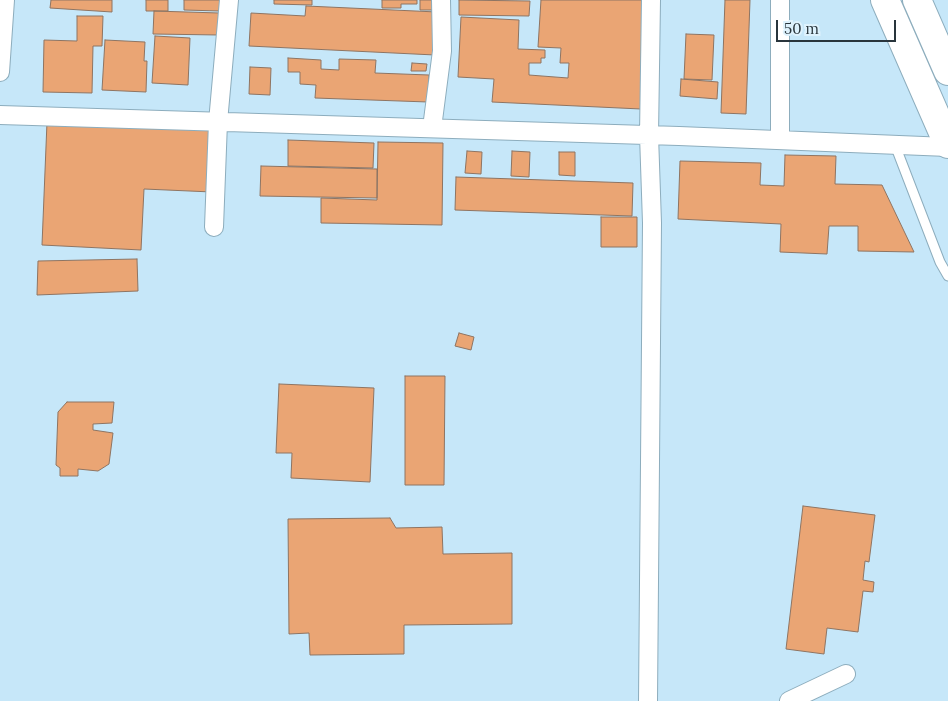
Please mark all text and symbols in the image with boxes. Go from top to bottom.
scale bar [778,10,898,42]
text: 50 m [784,19,819,38]

